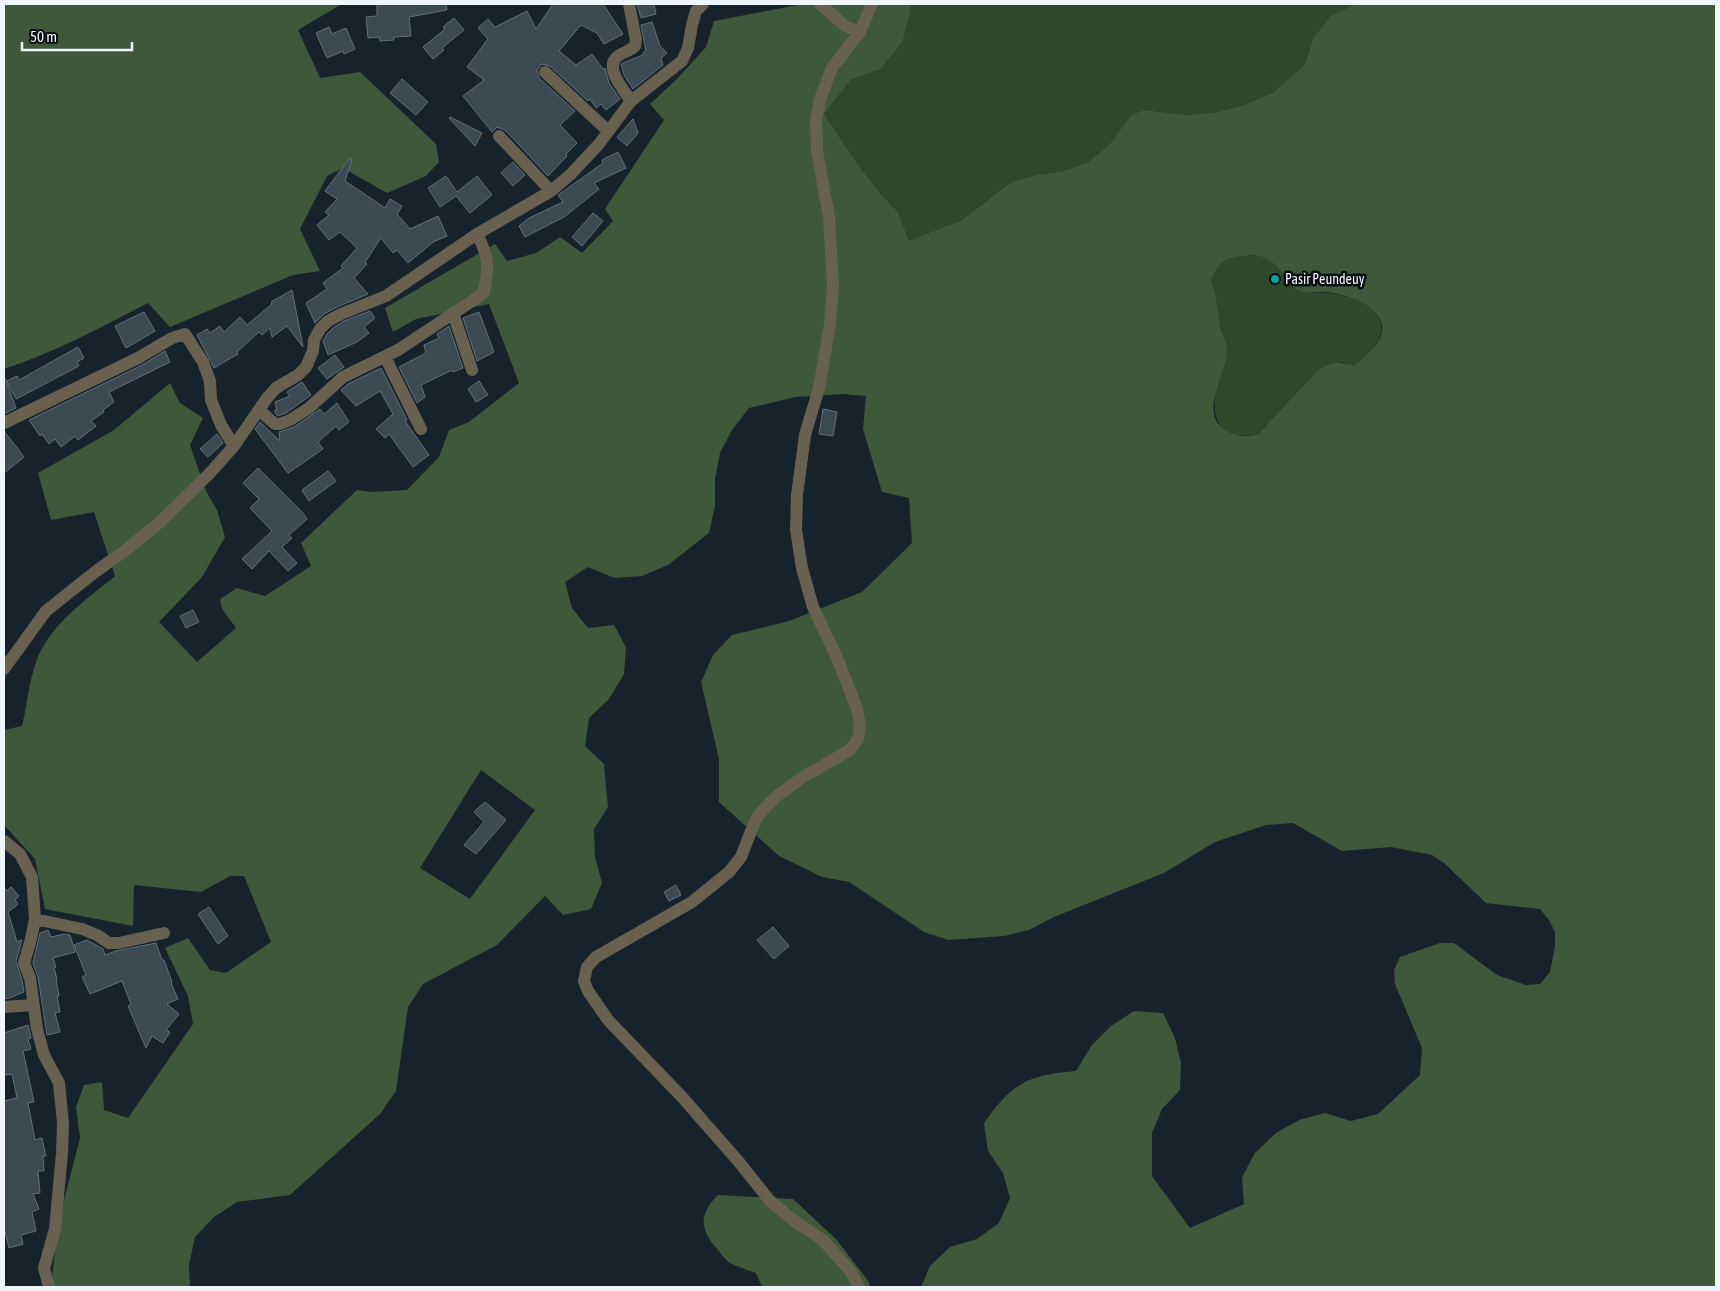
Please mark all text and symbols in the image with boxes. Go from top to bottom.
scale bar [22,20,132,52]
text: 50 m [30,28,57,45]
place label: Pasir Peundeuy [1285,271,1365,287]
marker: Pasir Peundeuy [1269,273,1281,285]

